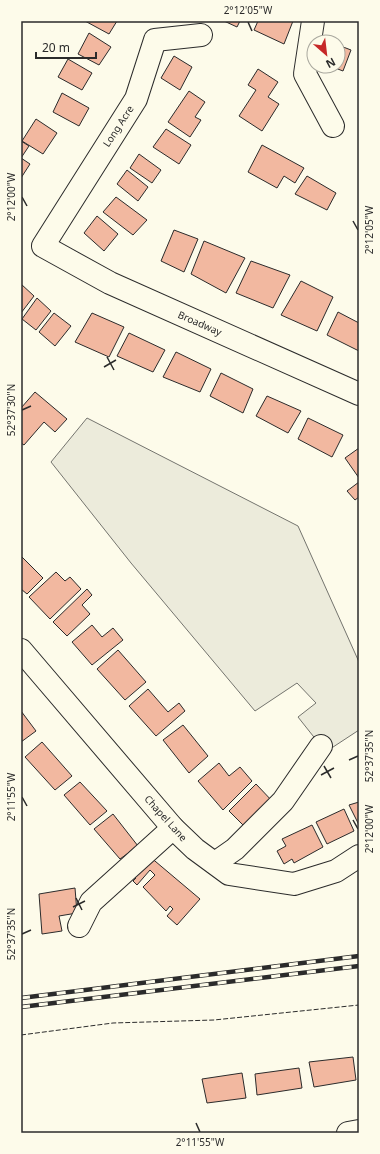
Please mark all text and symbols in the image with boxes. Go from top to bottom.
text: 2°12'05"W [224,3,273,17]
scale bar [36,34,96,60]
north arrow [306,34,346,74]
text: 20 m [42,39,70,56]
text: N [323,55,338,72]
street label: Long Acre [99,102,137,150]
text: 2°12'00"W [4,172,18,221]
text: 2°12'05"W [362,205,376,254]
street label: Broadway [176,307,225,339]
text: 52°37'30"N [4,384,18,436]
text: 52°37'35"N [362,730,376,782]
text: 2°11'55"W [4,772,18,821]
street label: Chapel Lane [141,792,191,844]
text: 2°12'00"W [362,804,376,853]
text: 52°37'35"N [4,908,18,960]
text: 2°11'55"W [176,1135,225,1149]

